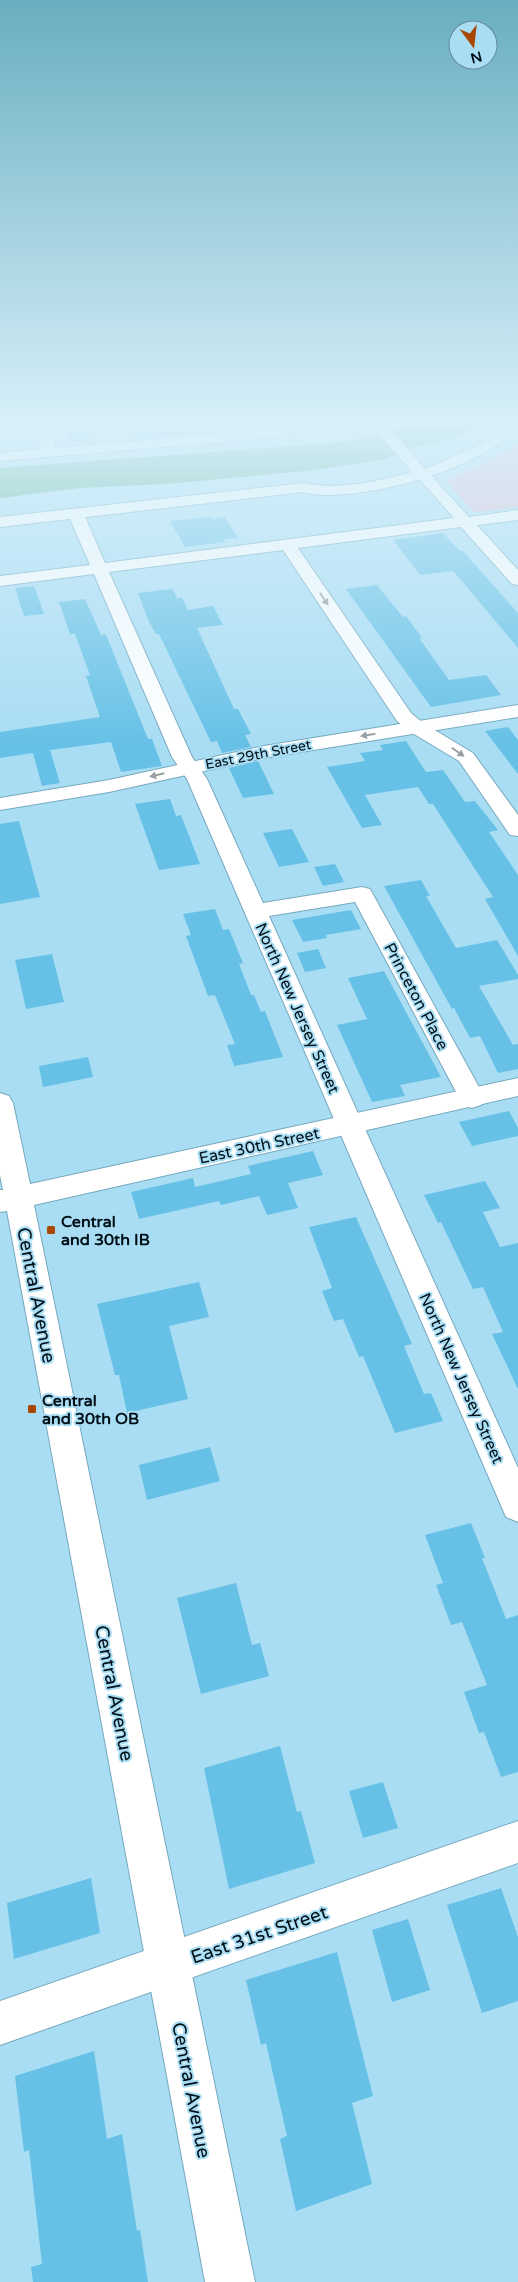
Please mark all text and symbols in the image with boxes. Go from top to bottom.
north arrow [448,20,498,70]
text: N [469,47,484,67]
one-way arrow [319,592,329,606]
one-way arrow [360,731,376,739]
street label: East 29th Street [204,736,313,773]
one-way arrow [451,747,465,757]
one-way arrow [149,771,165,779]
street label: North New Jersey Street [250,920,344,1097]
street label: Princeton Place [379,939,453,1054]
street label: East 30th Street [197,1123,321,1169]
place label: Central and 30th IB [61,1212,150,1250]
marker: Central and 30th IB [45,1224,57,1236]
street label: Central Avenue [12,1225,60,1365]
street label: North New Jersey Street [414,1290,508,1467]
place label: Central and 30th OB [42,1391,139,1429]
marker: Central and 30th OB [26,1403,38,1415]
street label: Central Avenue [90,1623,138,1763]
street label: East 31st Street [188,1901,331,1969]
street label: Central Avenue [167,2020,215,2160]

